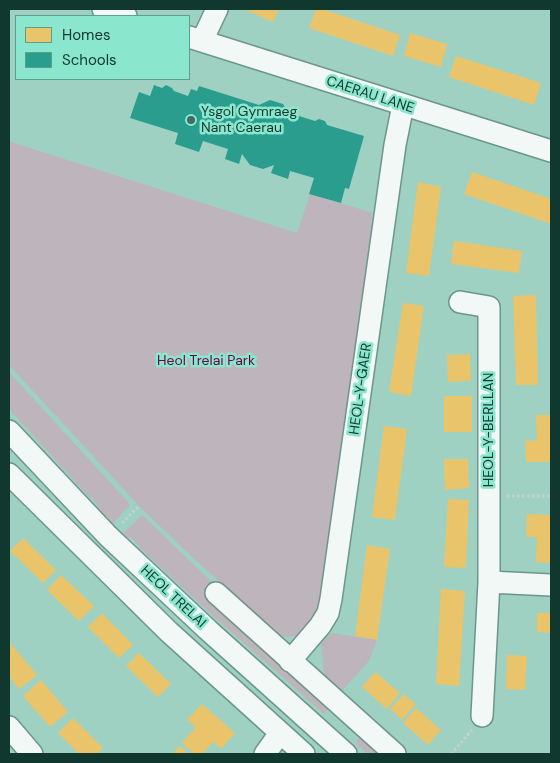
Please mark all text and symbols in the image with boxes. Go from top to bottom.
legend [15,15,190,80]
text: Homes [62,25,111,45]
text: Schools [62,50,117,70]
street label: CAERAU LANE [324,73,416,117]
place label: Ysgol Gymraeg Nant Caerau [201,104,297,136]
marker: Ysgol Gymraeg Nant Caerau [185,114,197,126]
street label: HEOL-Y-GAER [346,342,376,436]
park label: Heol Trelai Park [157,353,255,369]
street label: HEOL-Y-BERLLAN [481,373,497,487]
street label: HEOL TRELAI [137,562,209,632]

